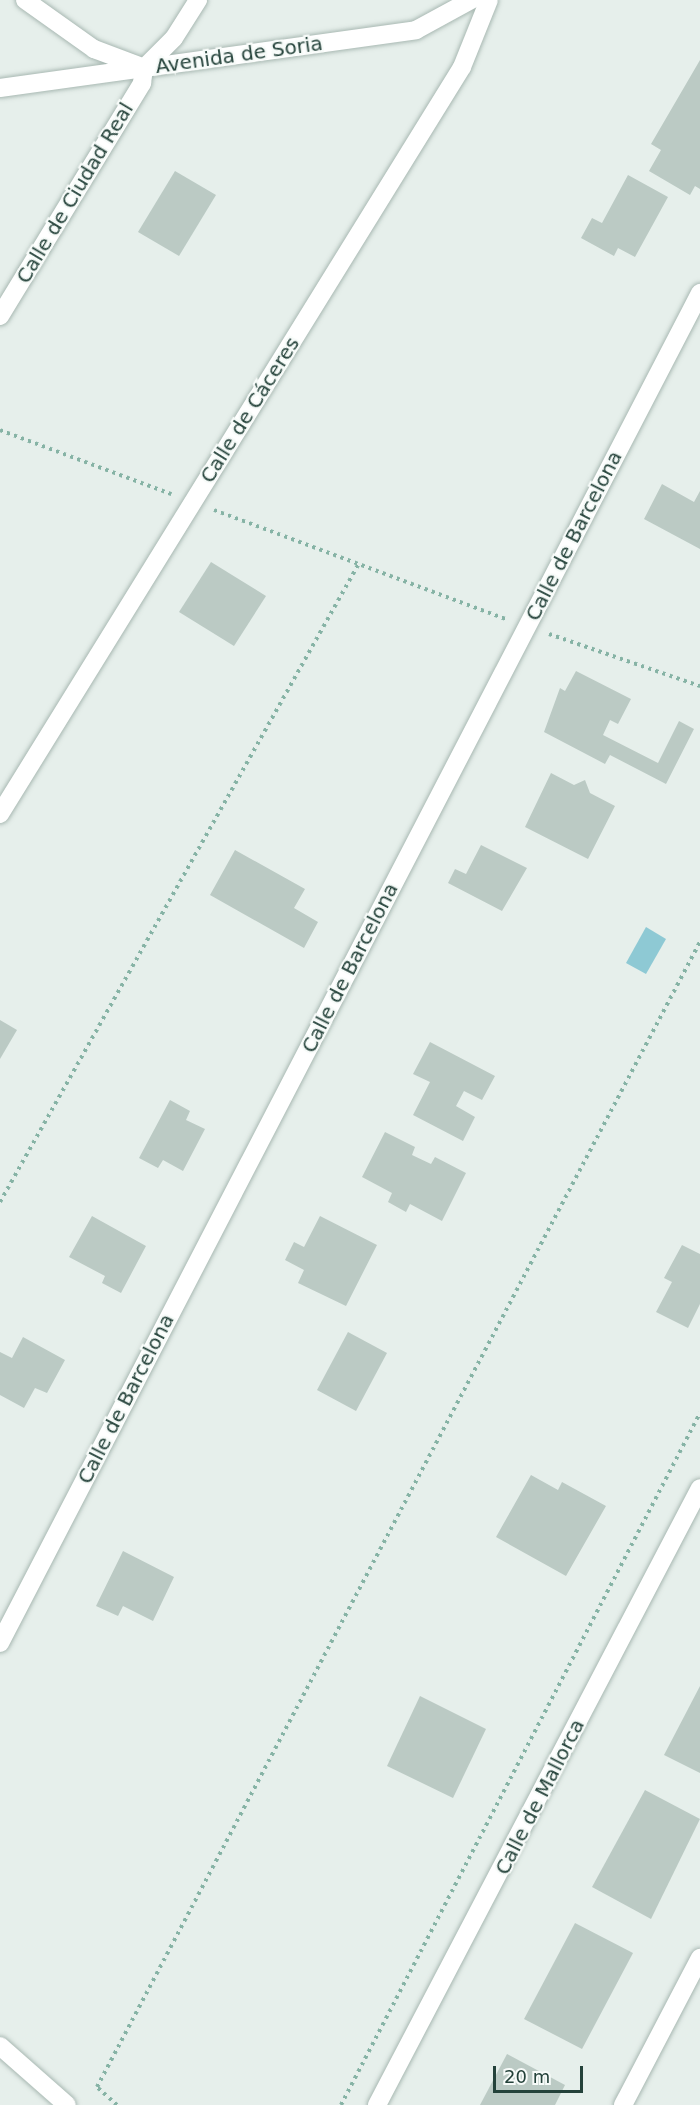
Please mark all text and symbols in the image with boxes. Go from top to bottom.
street label: Avenida de Soria [154,31,324,79]
street label: Calle de Ciudad Real [11,98,139,288]
street label: Calle de Cáceres [195,333,305,487]
street label: Calle de Barcelona [521,447,627,625]
street label: Calle de Barcelona [297,879,403,1057]
street label: Calle de Barcelona [73,1310,179,1488]
street label: Calle de Mallorca [490,1715,590,1879]
scale bar [496,2054,586,2092]
text: 20 m [504,2066,550,2087]

